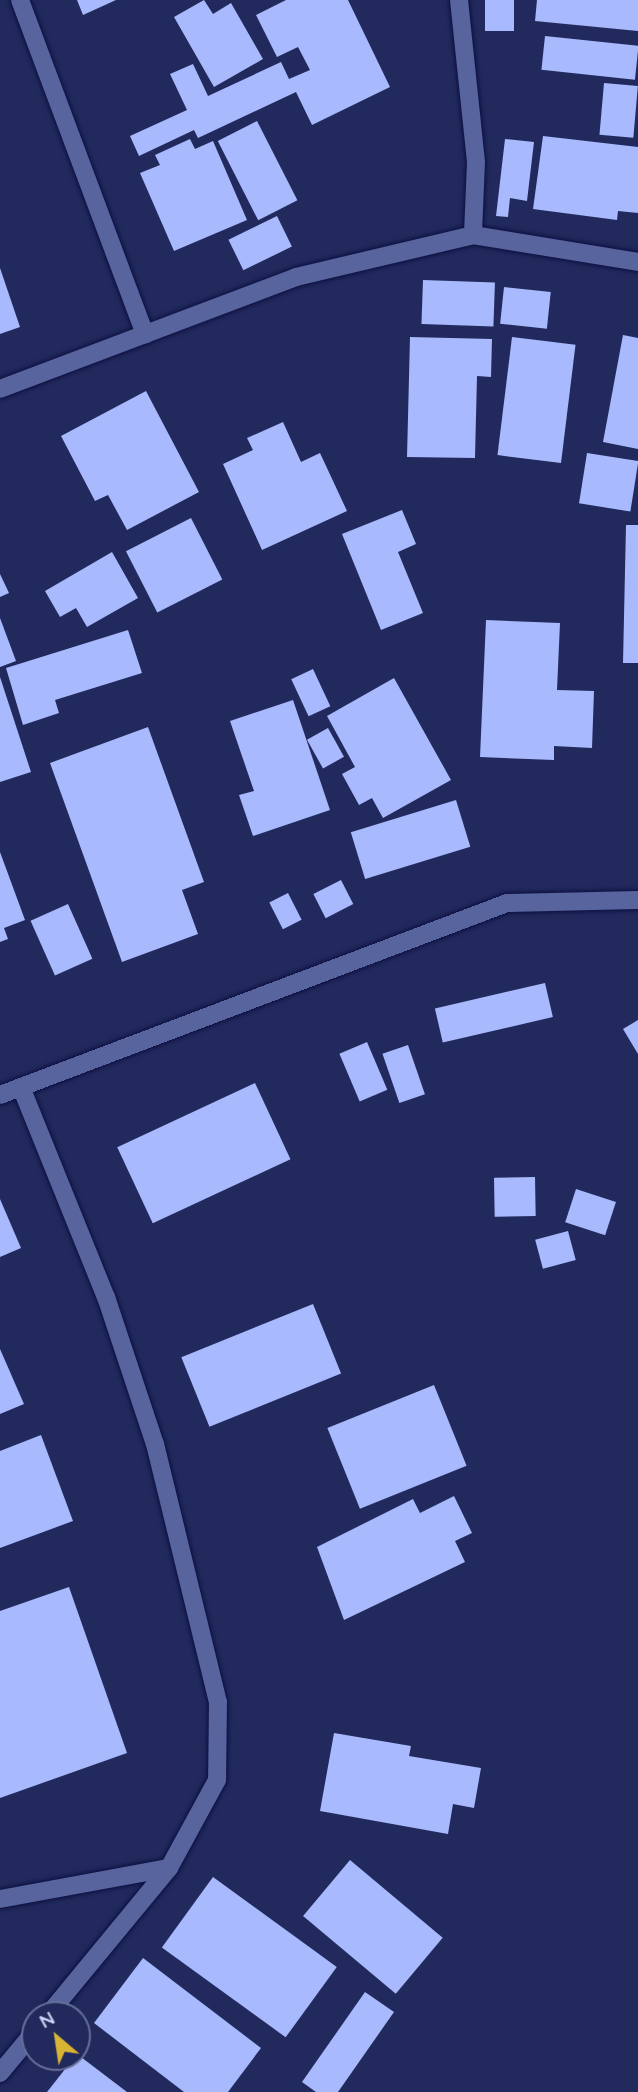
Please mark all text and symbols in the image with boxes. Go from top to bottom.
north arrow [21,2001,91,2071]
text: N [35,2006,59,2033]

